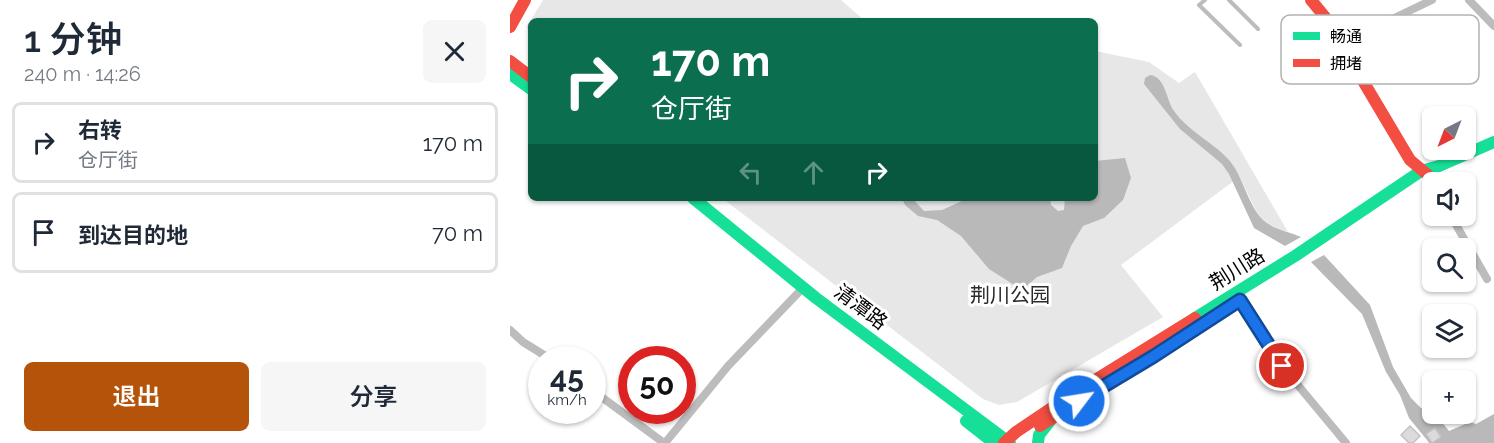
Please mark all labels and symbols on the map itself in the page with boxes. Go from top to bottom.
legend [1281,15,1479,84]
text: 畅通 [1330,27,1362,46]
text: 拥堵 [1330,54,1362,73]
north arrow [1422,106,1476,160]
street label: 荆川路 [1205,243,1269,295]
street label: 清潭路 [830,279,892,335]
park label: 荆川公园 [970,283,1050,307]
pin [1256,340,1307,391]
speed limit sign: 50 [618,346,696,424]
position arrow [1047,369,1111,433]

